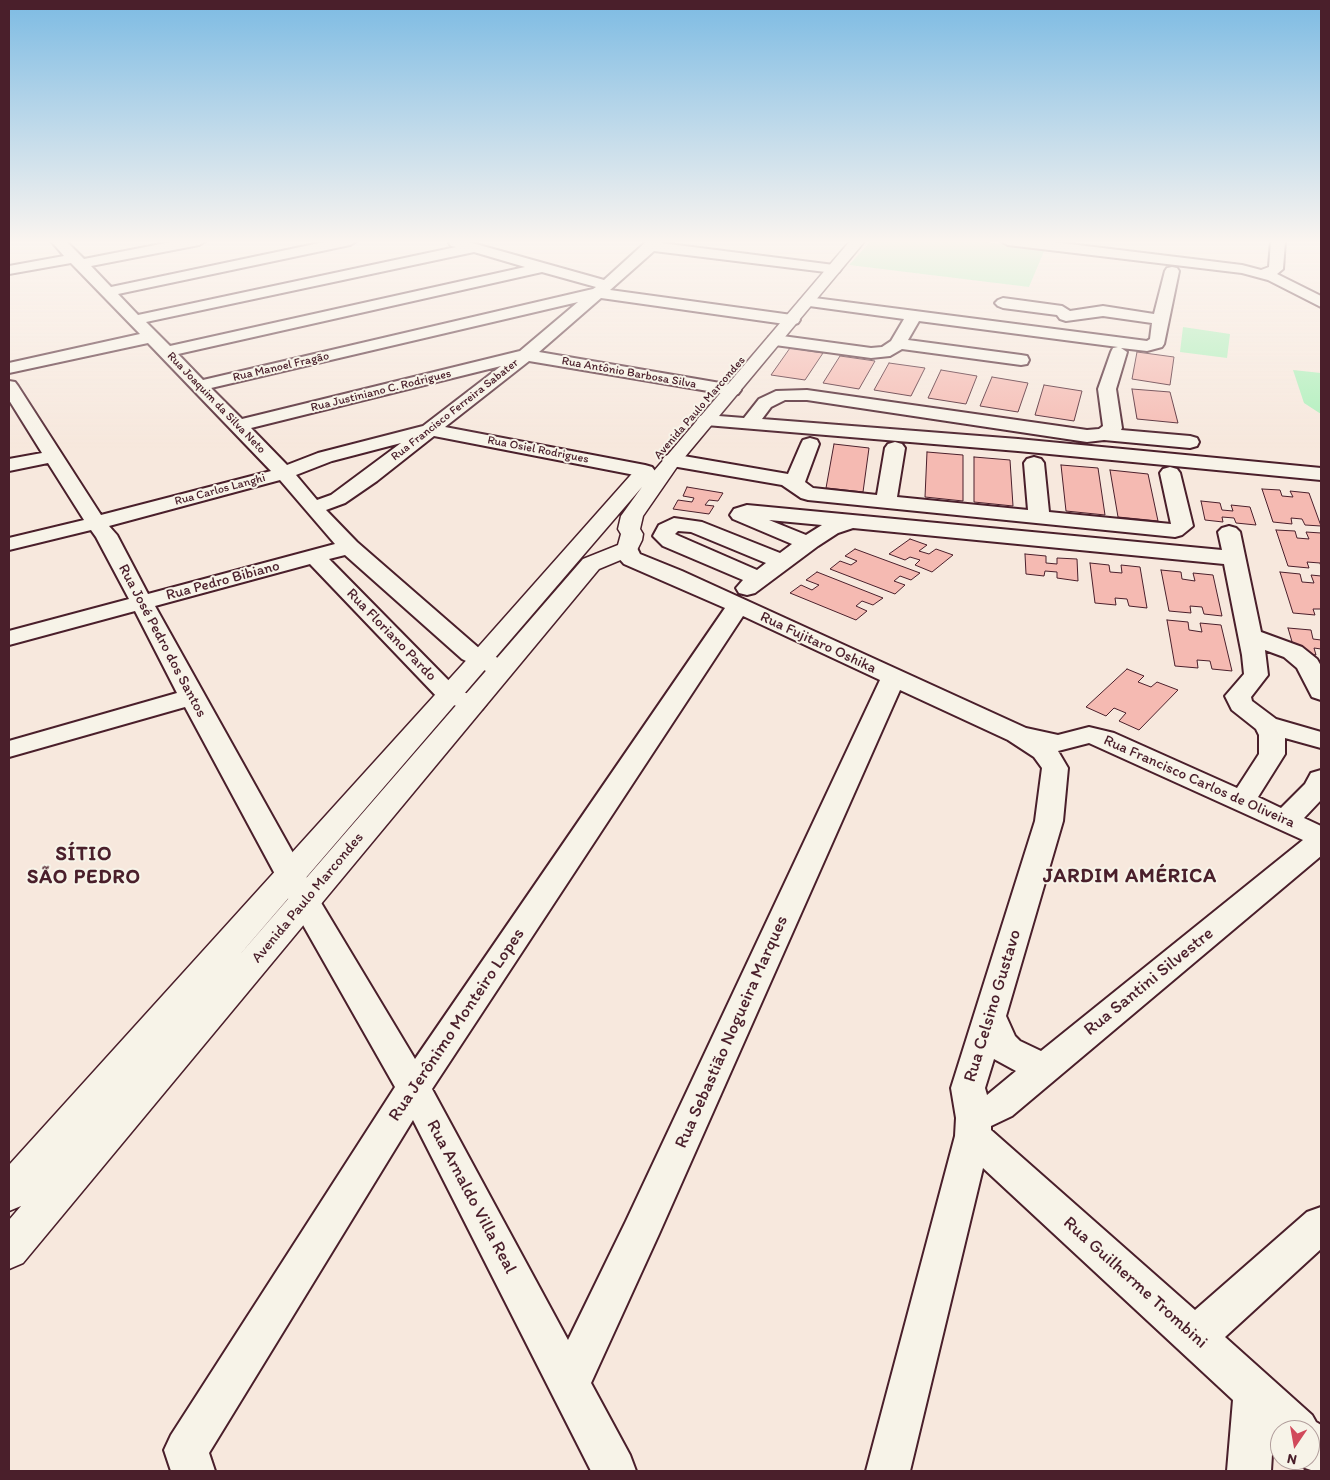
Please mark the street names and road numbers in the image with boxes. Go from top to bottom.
street label: Rua Joaquim da Silva Neto [164,349,268,457]
street label: Rua Manoel Fragão [231,349,331,385]
street label: Rua Antônio Barbosa Silva [561,354,697,392]
street label: Avenida Paulo Marcondes [651,354,749,462]
street label: Rua Francisco Ferreira Sabater [388,356,522,464]
street label: Rua Justiniano C. Rodrigues [309,367,453,415]
street label: Rua Osiel Rodrigues [486,433,590,467]
street label: Rua Carlos Langhi [173,471,267,509]
street label: Rua Pedro Bibiano [164,557,282,605]
street label: Rua José Pedro dos Santos [114,561,210,721]
street label: Rua Floriano Pardo [342,585,440,685]
street label: Rua Fujitaro Oshika [757,608,879,678]
street label: Rua Francisco Carlos de Oliveira [1101,732,1297,832]
street label: Avenida Paulo Marcondes [248,829,368,967]
street label: Rua Sebastião Nogueira Marques [671,912,793,1152]
street label: Rua Santini Silvestre [1080,923,1218,1041]
street label: Rua Jerônimo Monteiro Lopes [384,924,530,1126]
street label: Rua Celsino Gustavo [960,927,1026,1085]
street label: Rua Arnaldo Villa Real [421,1116,521,1278]
street label: Rua Guilherme Trombini [1058,1212,1212,1354]

